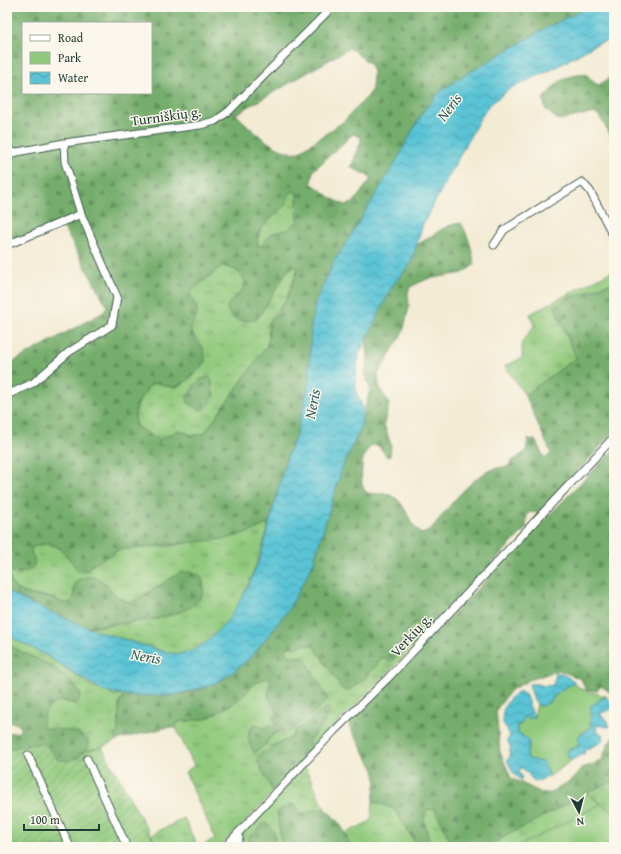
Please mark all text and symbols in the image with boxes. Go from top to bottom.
legend [22,22,152,94]
text: Road [58,29,84,46]
text: Park [58,49,82,66]
text: Water [58,69,88,86]
water label: Neris [432,88,467,125]
street label: Turniškių g. [130,101,202,131]
water label: Neris [299,387,325,421]
street label: Verkių g. [386,609,436,661]
water label: Neris [129,643,163,669]
north arrow [559,792,599,832]
scale bar [24,806,99,832]
text: 100 m [30,811,60,828]
text: N [575,814,585,830]

